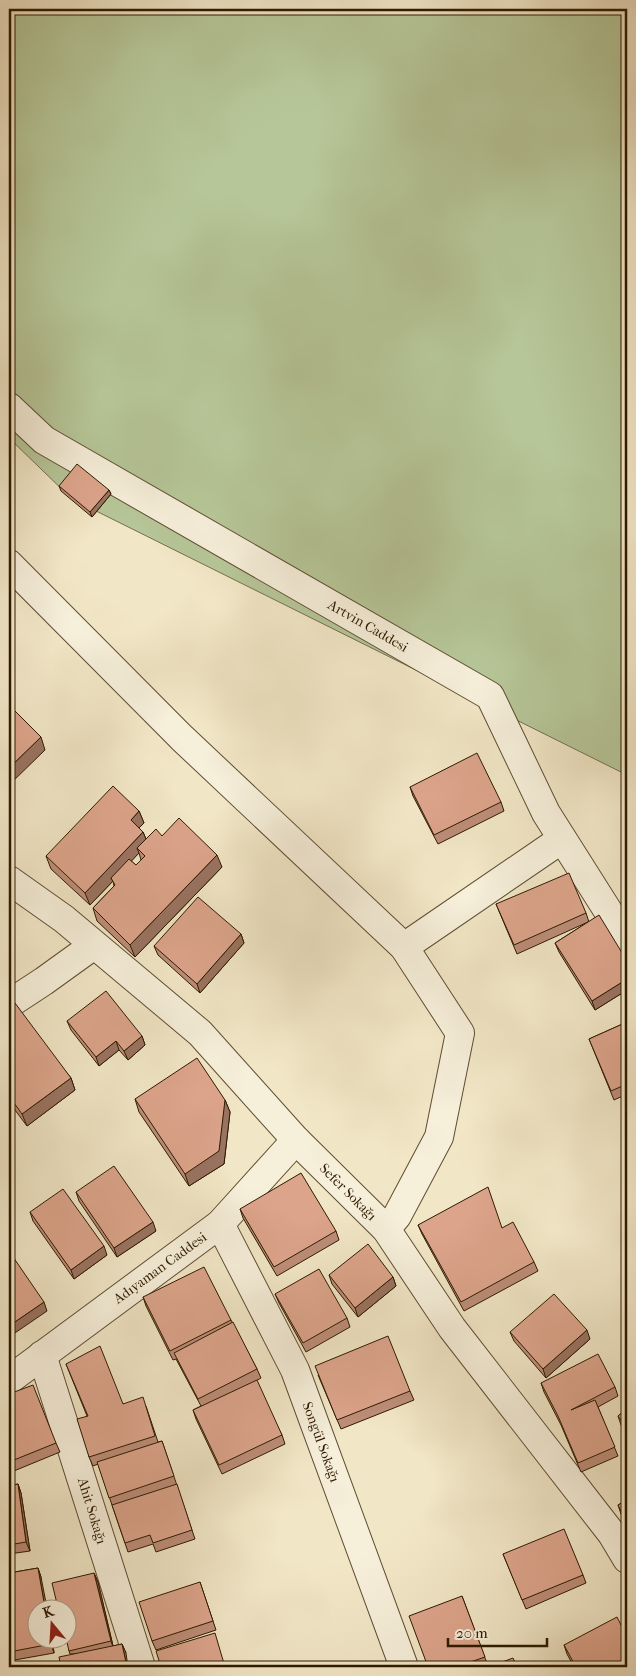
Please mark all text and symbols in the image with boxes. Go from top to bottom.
street label: Artvin Caddesi [324,596,411,656]
street label: Sefer Sokağı [316,1160,380,1224]
street label: Adıyaman Caddesi [109,1228,210,1308]
street label: Songül Sokağı [299,1399,343,1485]
street label: Ahit Sokağı [74,1475,110,1546]
north arrow [28,1598,78,1648]
text: K [41,1602,56,1622]
scale bar [448,1616,547,1648]
text: 20 m [456,1624,488,1642]

